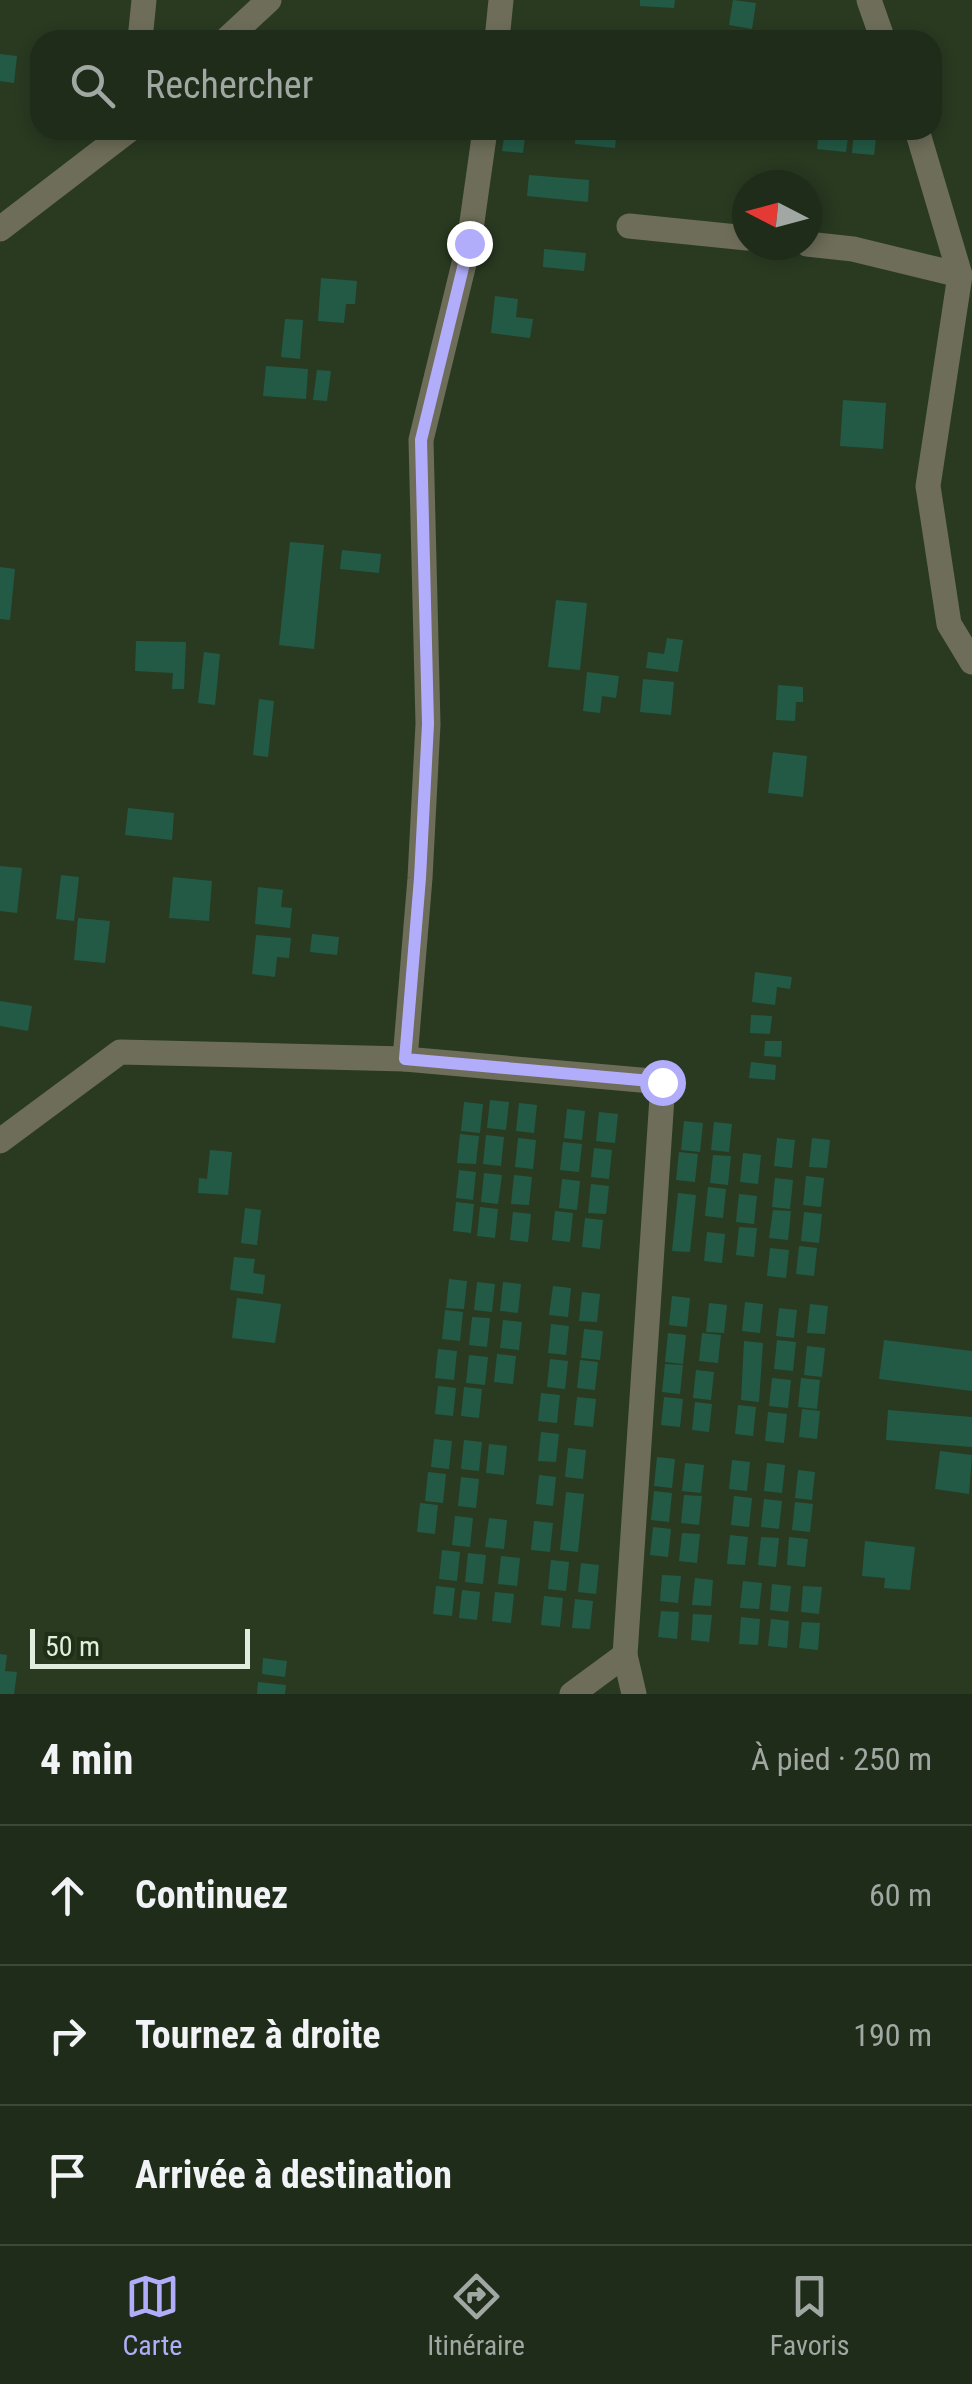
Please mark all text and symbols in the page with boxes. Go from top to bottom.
search box [30,30,942,140]
icon: search [65,58,120,113]
text: Rechercher [145,63,313,107]
north arrow [732,170,822,260]
route end [447,221,493,267]
route start [640,1060,686,1106]
scale bar [30,1624,250,1668]
text: 50 m [45,1630,100,1663]
text: 4 min [40,1735,133,1784]
text: À pied · 250 m [751,1740,932,1778]
icon: ahead [40,1868,95,1923]
text: Continuez [135,1873,288,1917]
text: 60 m [869,1876,932,1914]
icon: right [40,2008,95,2063]
text: Tournez à droite [135,2013,381,2057]
text: 190 m [853,2016,932,2054]
icon: arrive [40,2148,95,2203]
text: Arrivée à destination [135,2153,452,2197]
tab: Carte [122,2269,182,2362]
tab: Itinéraire [427,2269,525,2362]
tab: Favoris [770,2269,850,2362]

